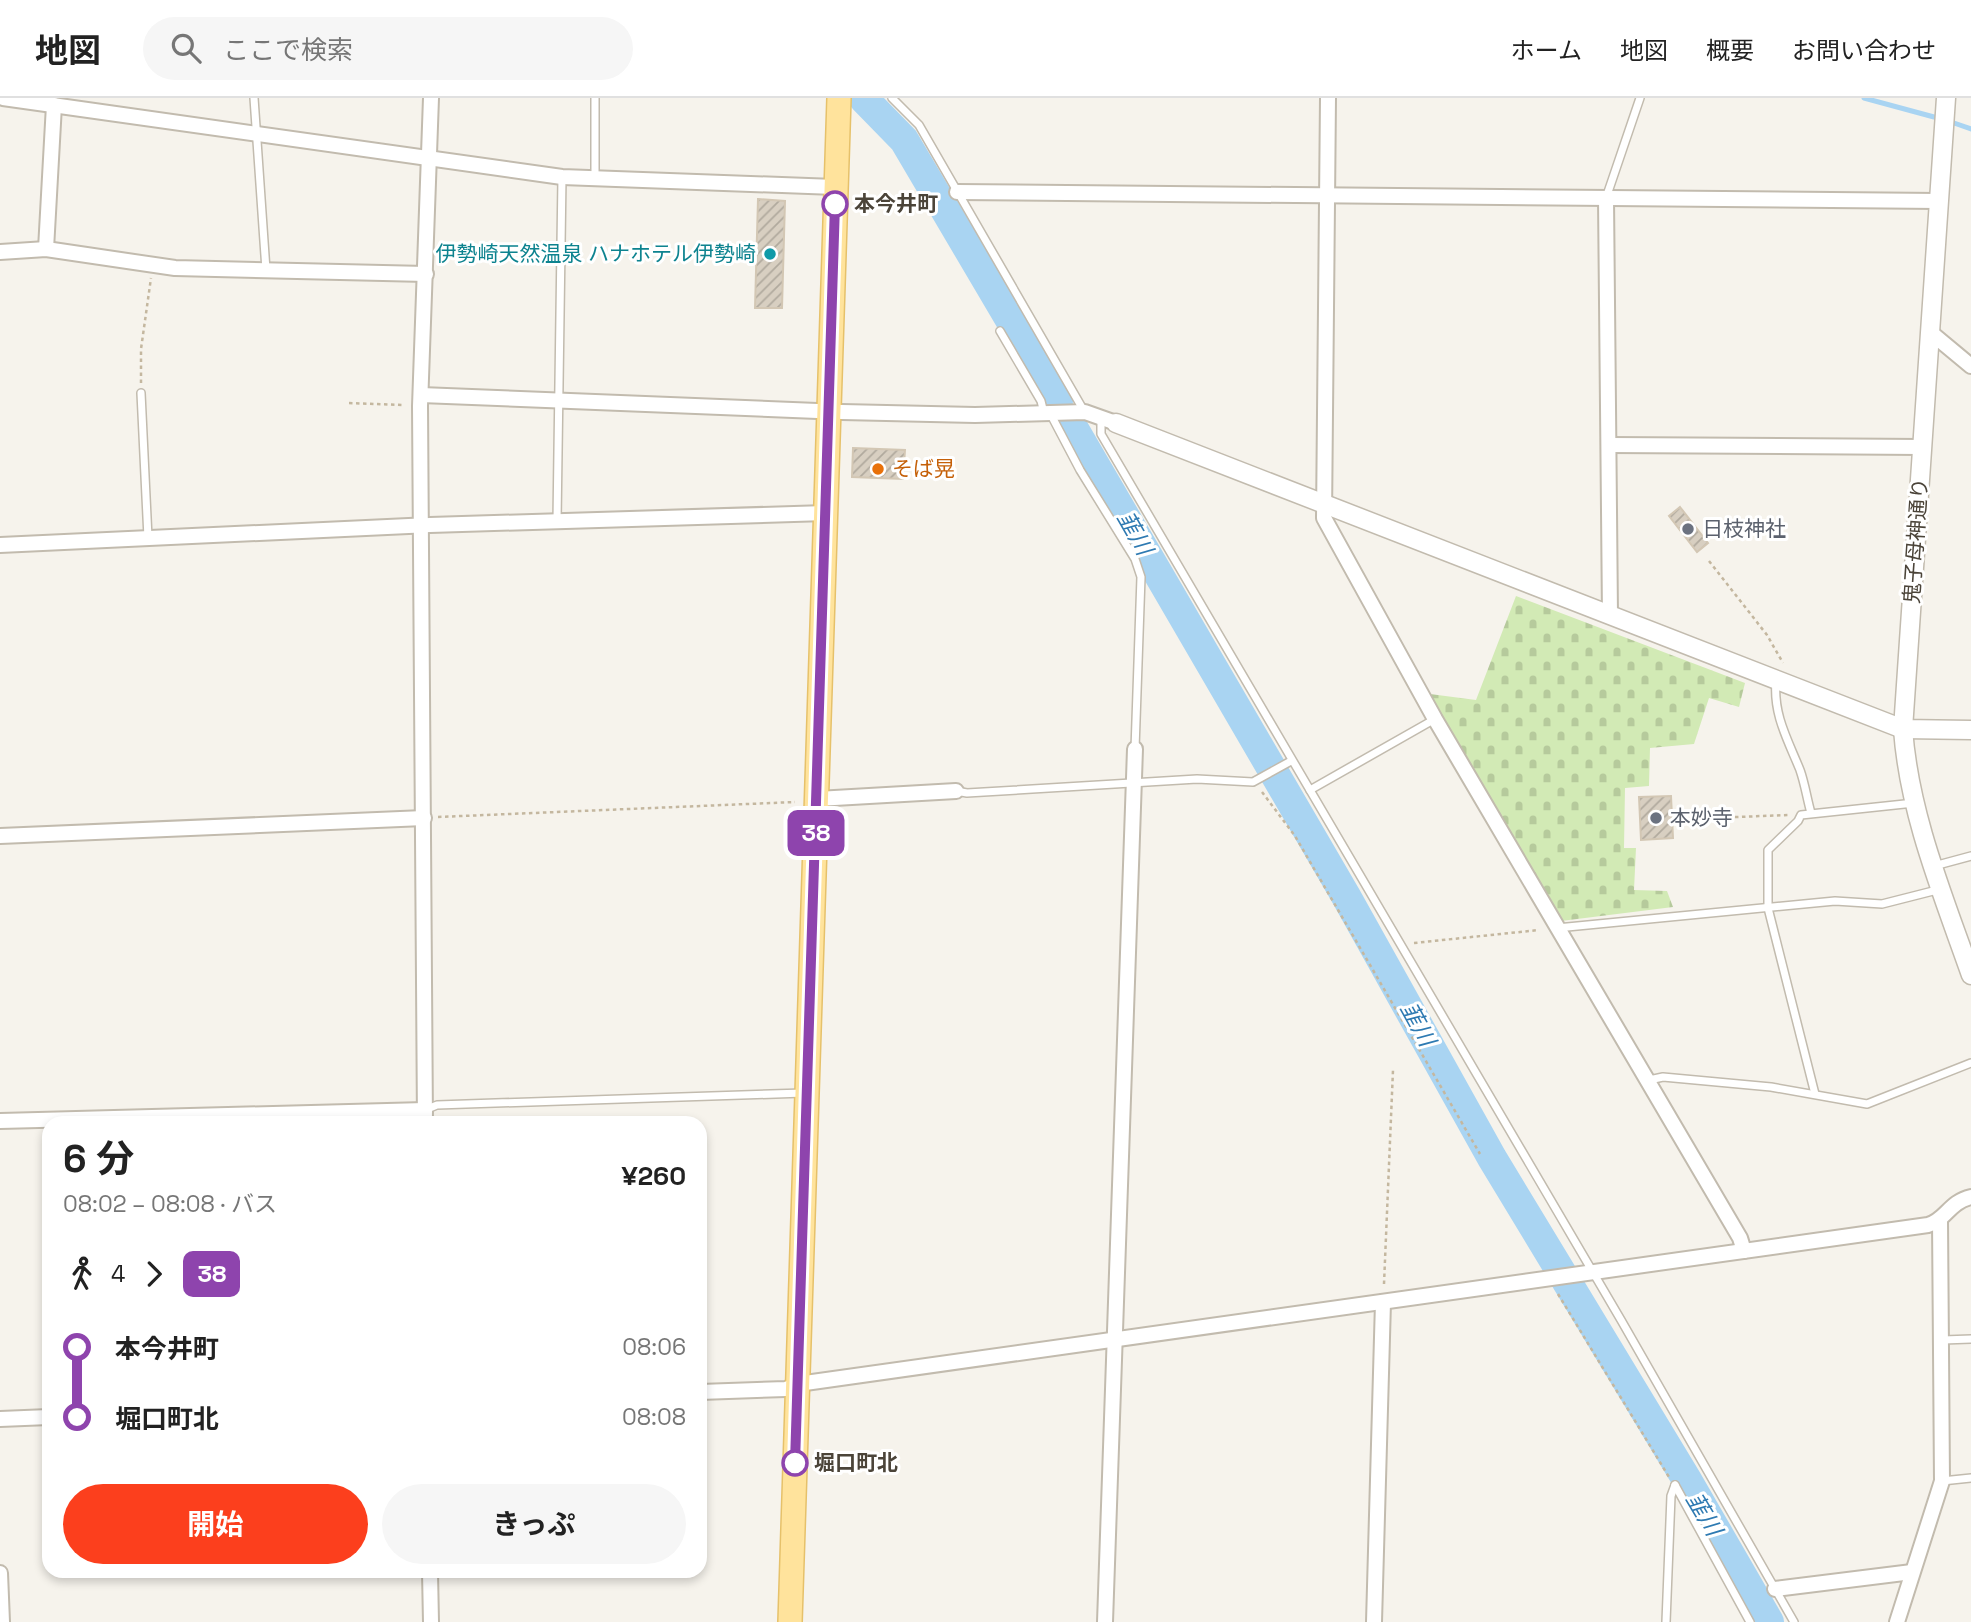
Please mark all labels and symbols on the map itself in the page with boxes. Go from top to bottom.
place label: 本今井町 [854,190,938,217]
marker: 本今井町 [822,191,848,217]
place label: 伊勢崎天然温泉 ハナホテル伊勢崎 [436,240,756,267]
marker: 伊勢崎天然温泉 ハナホテル伊勢崎 [762,246,778,262]
place label: そば晃 [892,455,955,482]
marker: そば晃 [870,461,886,477]
street label: 鬼子母神通り [1898,477,1933,605]
water label: 韮川 [1111,506,1161,563]
place label: 日枝神社 [1702,515,1786,542]
marker: 日枝神社 [1680,521,1696,537]
place label: 本妙寺 [1670,804,1733,831]
line badge: 38 [784,810,848,856]
marker: 本妙寺 [1648,810,1664,826]
water label: 韮川 [1394,997,1444,1054]
place label: 堀口町北 [814,1449,898,1476]
marker: 堀口町北 [782,1450,808,1476]
water label: 韮川 [1679,1487,1730,1544]

